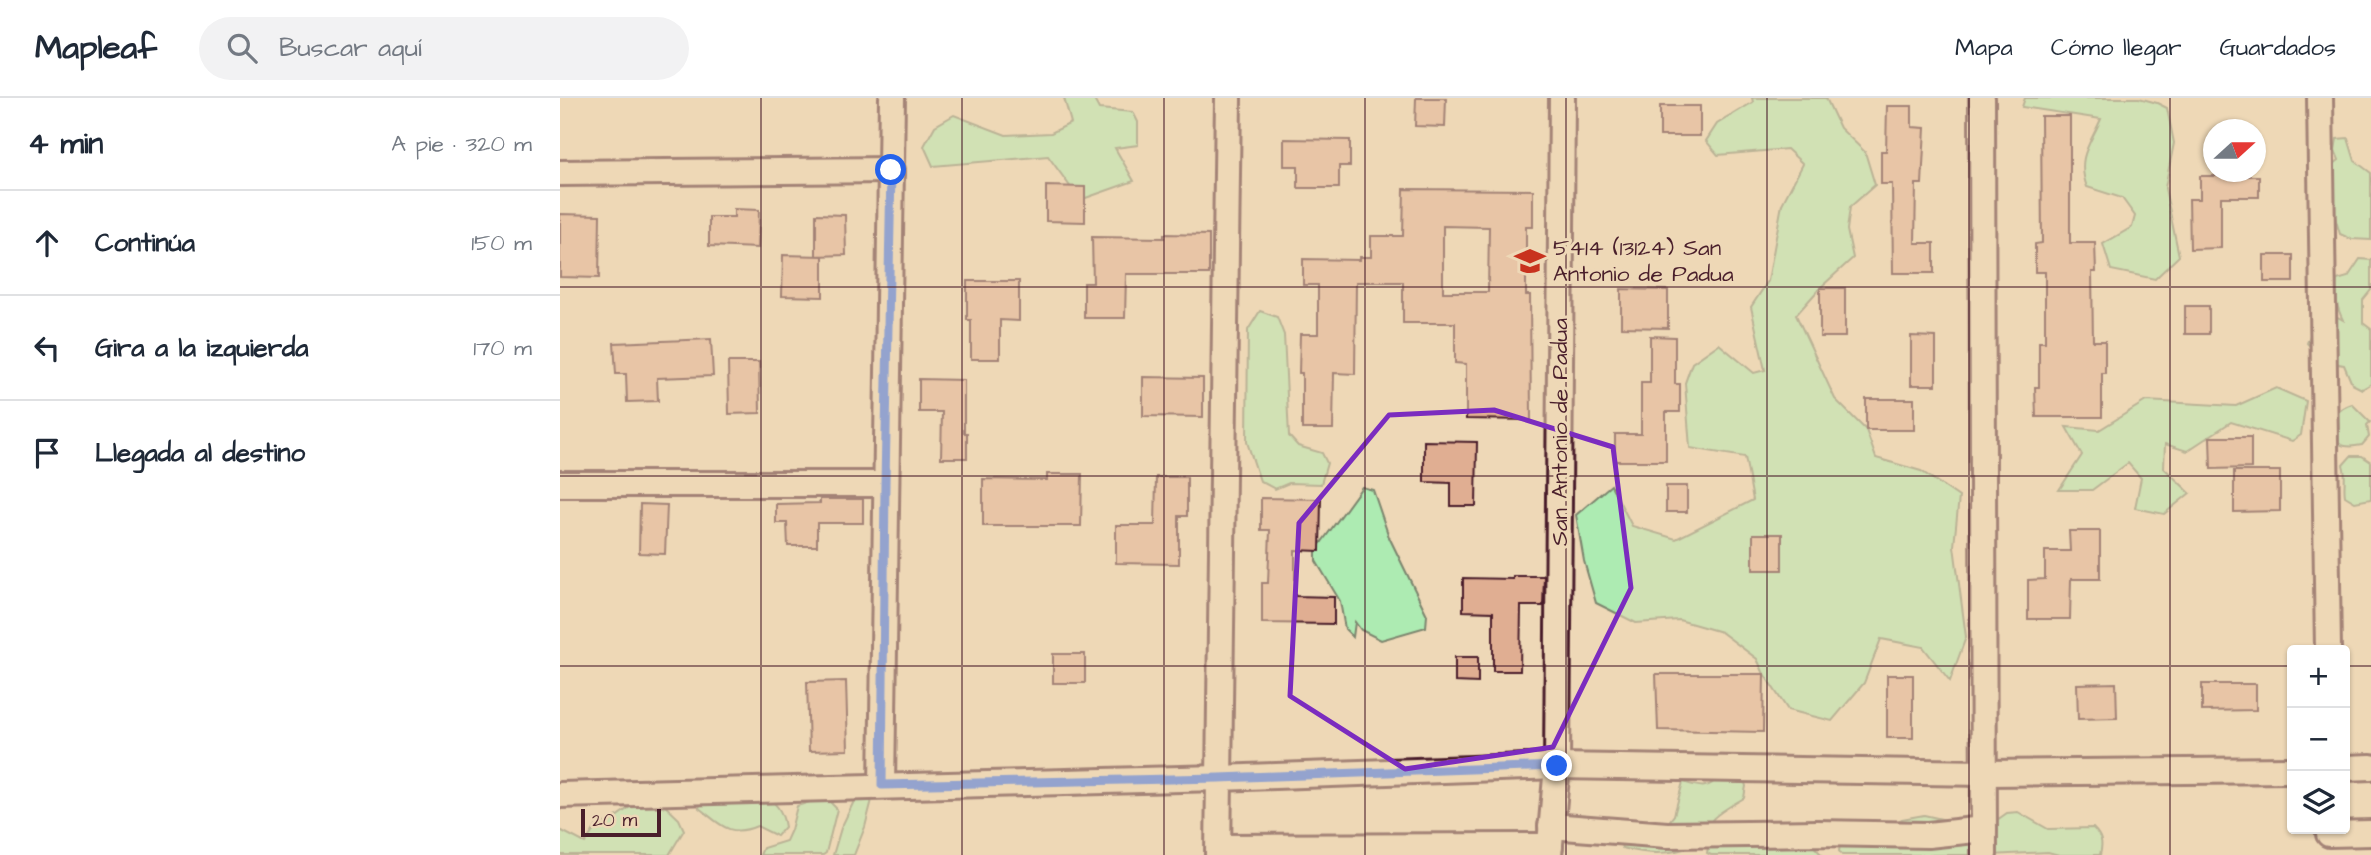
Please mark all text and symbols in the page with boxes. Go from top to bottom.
search box [199,17,689,80]
text: Mapleaf [35,25,157,71]
icon: search [223,29,261,67]
text: Buscar aquí [279,30,422,66]
text: Mapa [1955,31,2013,65]
text: Cómo llegar [2051,31,2181,65]
text: Guardados [2219,31,2336,65]
north arrow [2203,119,2266,182]
text: 4 min [28,123,103,165]
text: A pie · 320 m [391,128,532,160]
route start [875,154,906,185]
icon: ahead [28,224,66,262]
text: Continúa [95,225,195,261]
text: 150 m [471,227,532,259]
place label: 5414 (13124) San Antonio de Padua [1553,232,1734,290]
school or university icon: 5414 (13124) San Antonio de Padua [1513,244,1547,278]
street label: San Antonio de Padua [1544,318,1576,546]
icon: left [28,329,66,367]
text: Gira a la izquierda [95,330,309,366]
text: 170 m [473,332,532,364]
icon: arrive [28,434,66,472]
text: Llegada al destino [95,435,305,471]
map controls [2287,645,2350,834]
button: + [2287,645,2350,708]
button: − [2287,708,2350,771]
route end [1541,750,1572,781]
button: layers [2287,771,2350,834]
scale bar [581,806,662,838]
text: 20 m [592,807,637,834]

